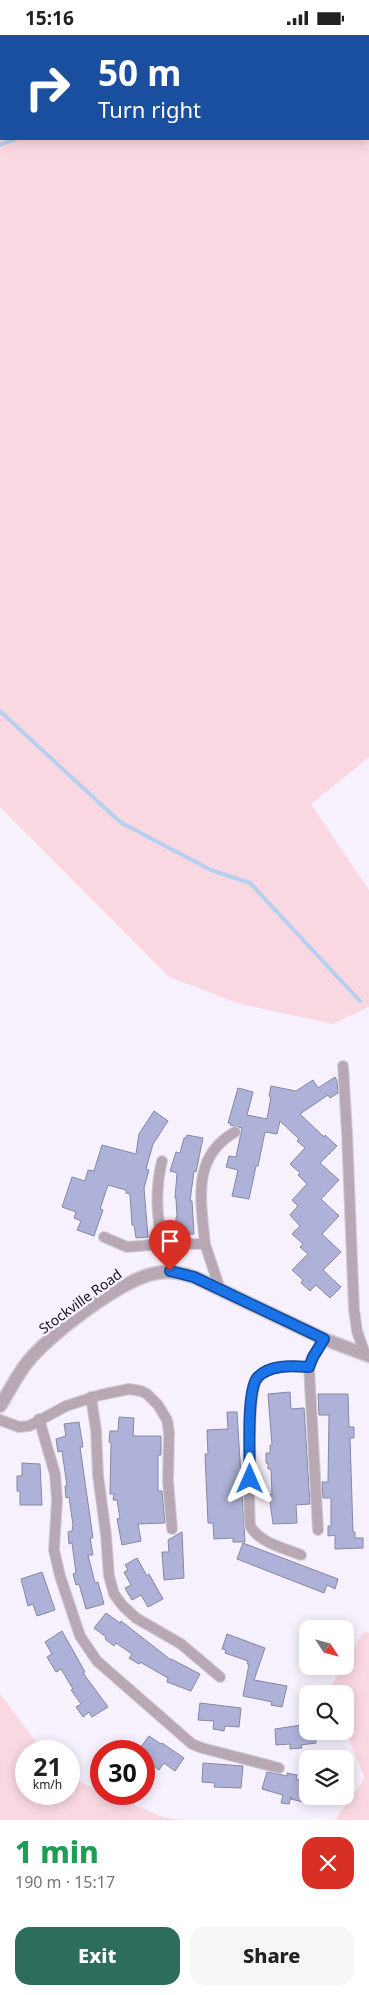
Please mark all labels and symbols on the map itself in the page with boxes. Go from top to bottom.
pin [149,1220,191,1271]
street label: Stockville Road [35,1264,125,1338]
position arrow [223,1452,275,1504]
north arrow [299,1620,354,1675]
speed limit sign: 30 [90,1740,155,1805]

